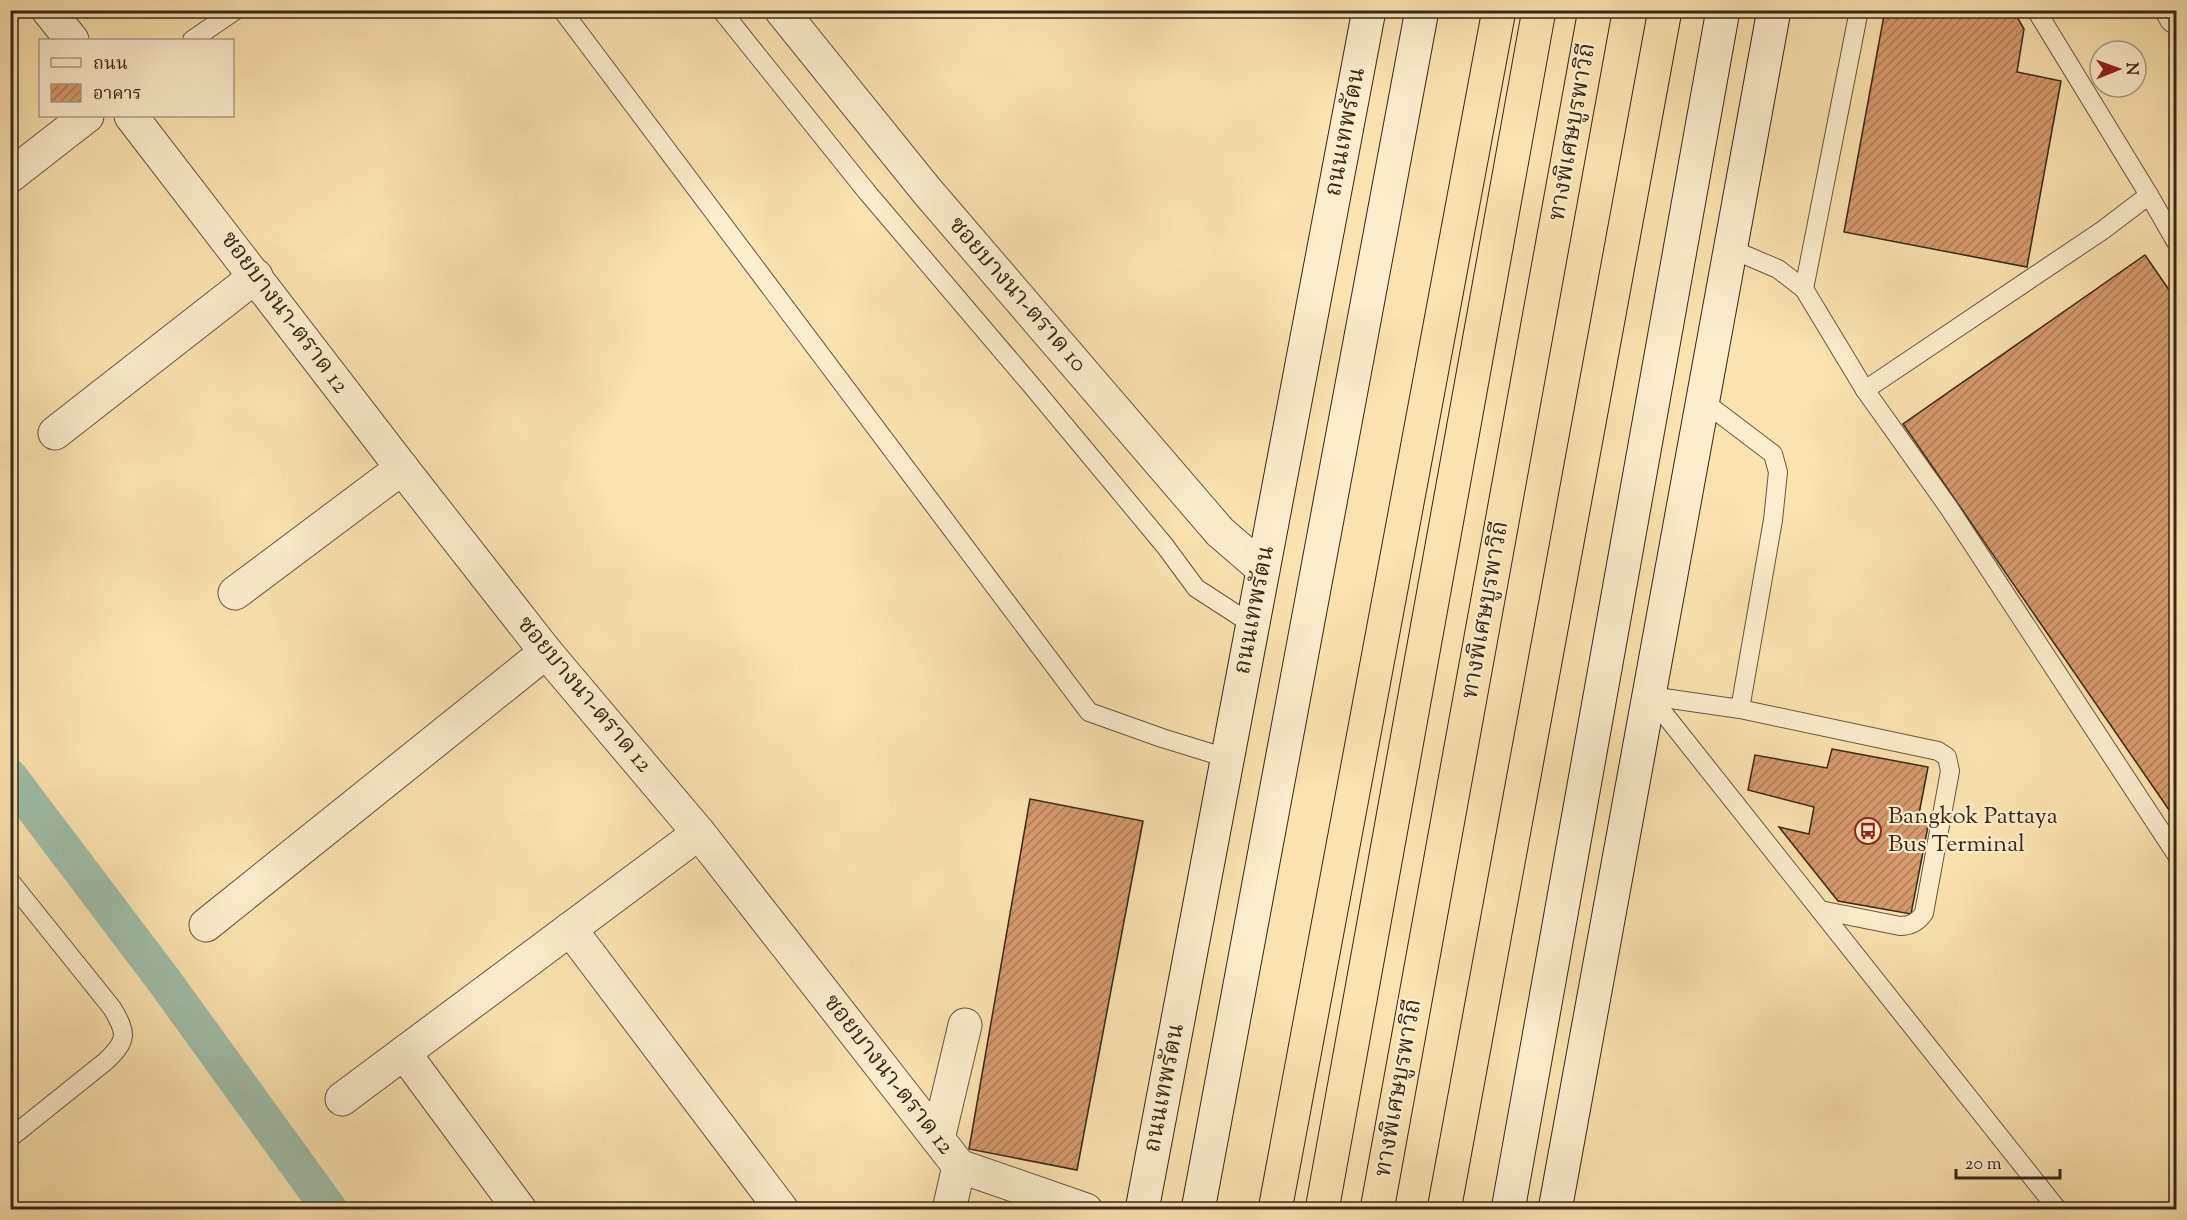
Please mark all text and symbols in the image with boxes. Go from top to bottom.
legend [39,39,234,117]
north arrow [2088,39,2148,99]
street label: ทางพิเศษบูรพาวิถี [1541,40,1605,224]
text: ถนน [93,52,128,78]
text: N [2119,62,2142,76]
street label: ถนนเทพรัตน [1317,65,1375,199]
text: อาคาร [93,82,142,108]
street label: ซอยบางนา-ตราด 10 [940,210,1094,380]
street label: ซอยบางนา-ตราด 12 [212,225,356,401]
street label: ทางพิเศษบูรพาวิถี [1454,518,1518,702]
street label: ถนนเทพรัตน [1226,543,1284,677]
street label: ซอยบางนา-ตราด 12 [508,609,660,781]
place label: Bangkok Pattaya Bus Terminal [1888,800,2058,862]
bus stop icon: Bangkok Pattaya Bus Terminal [1853,816,1883,846]
street label: ซอยบางนา-ตราด 12 [814,988,962,1162]
street label: ทางพิเศษบูรพาวิถี [1367,996,1431,1180]
street label: ถนนเทพรัตน [1136,1021,1194,1155]
scale bar [1956,1142,2060,1180]
text: 20 m [1965,1152,2002,1178]

